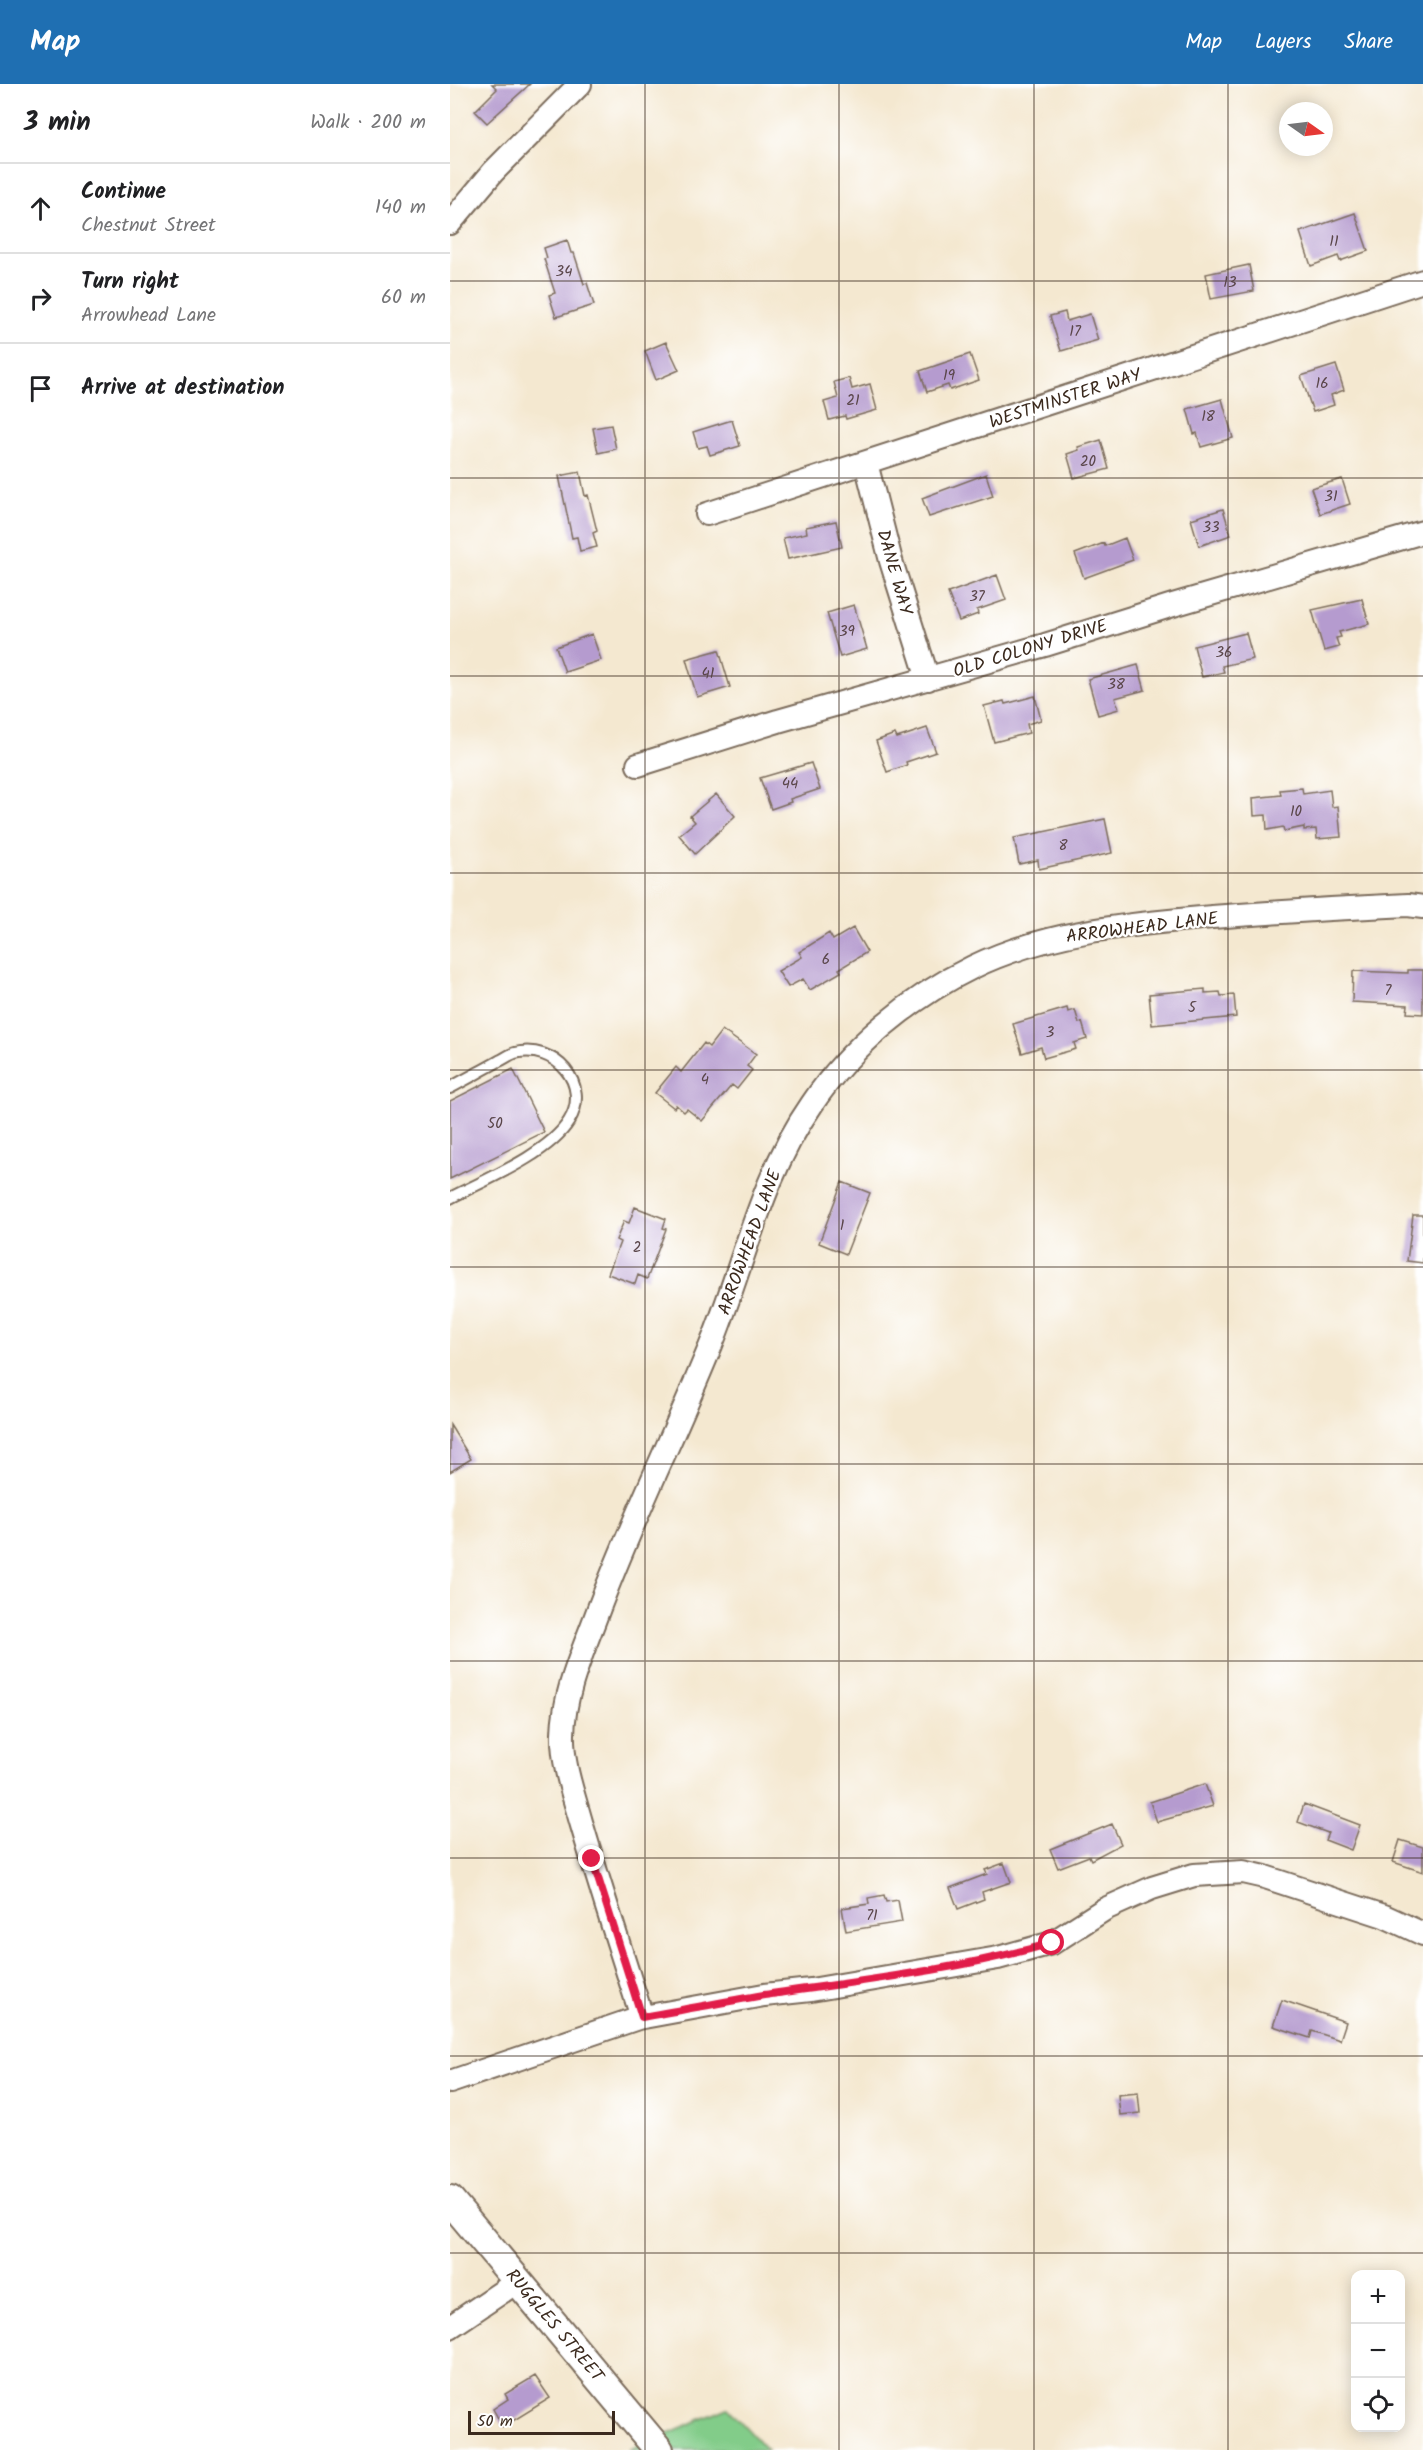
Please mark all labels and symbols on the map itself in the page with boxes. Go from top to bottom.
north arrow [1279,102,1333,156]
house number: 11 [1329,230,1339,254]
house number: 34 [556,260,572,284]
house number: 13 [1223,271,1237,295]
house number: 17 [1069,320,1082,344]
street label: WESTMINSTER WAY [986,361,1146,438]
house number: 19 [943,364,956,388]
house number: 16 [1315,372,1329,396]
house number: 21 [846,389,860,413]
house number: 18 [1201,405,1216,429]
house number: 20 [1080,450,1097,474]
house number: 31 [1324,485,1338,509]
house number: 33 [1202,516,1220,540]
street label: DANE WAY [868,526,920,619]
house number: 37 [969,585,986,609]
street label: OLD COLONY DRIVE [950,612,1112,687]
house number: 39 [839,620,856,644]
house number: 36 [1216,641,1232,665]
house number: 41 [702,662,715,686]
house number: 38 [1107,673,1126,697]
house number: 44 [782,772,798,796]
house number: 10 [1290,800,1303,824]
house number: 8 [1058,834,1068,858]
street label: ARROWHEAD LANE [1065,905,1220,952]
house number: 6 [822,948,830,972]
house number: 7 [1385,979,1393,1003]
house number: 5 [1188,996,1197,1020]
house number: 3 [1046,1021,1055,1045]
house number: 4 [701,1068,709,1092]
house number: 50 [487,1112,503,1136]
street label: ARROWHEAD LANE [711,1165,790,1319]
house number: 1 [840,1214,845,1238]
house number: 2 [633,1236,641,1260]
route end [578,1845,604,1871]
house number: 71 [866,1904,878,1928]
route start [1038,1929,1064,1955]
street label: RUGGLES STREET [497,2263,611,2390]
scale bar [468,2408,615,2436]

